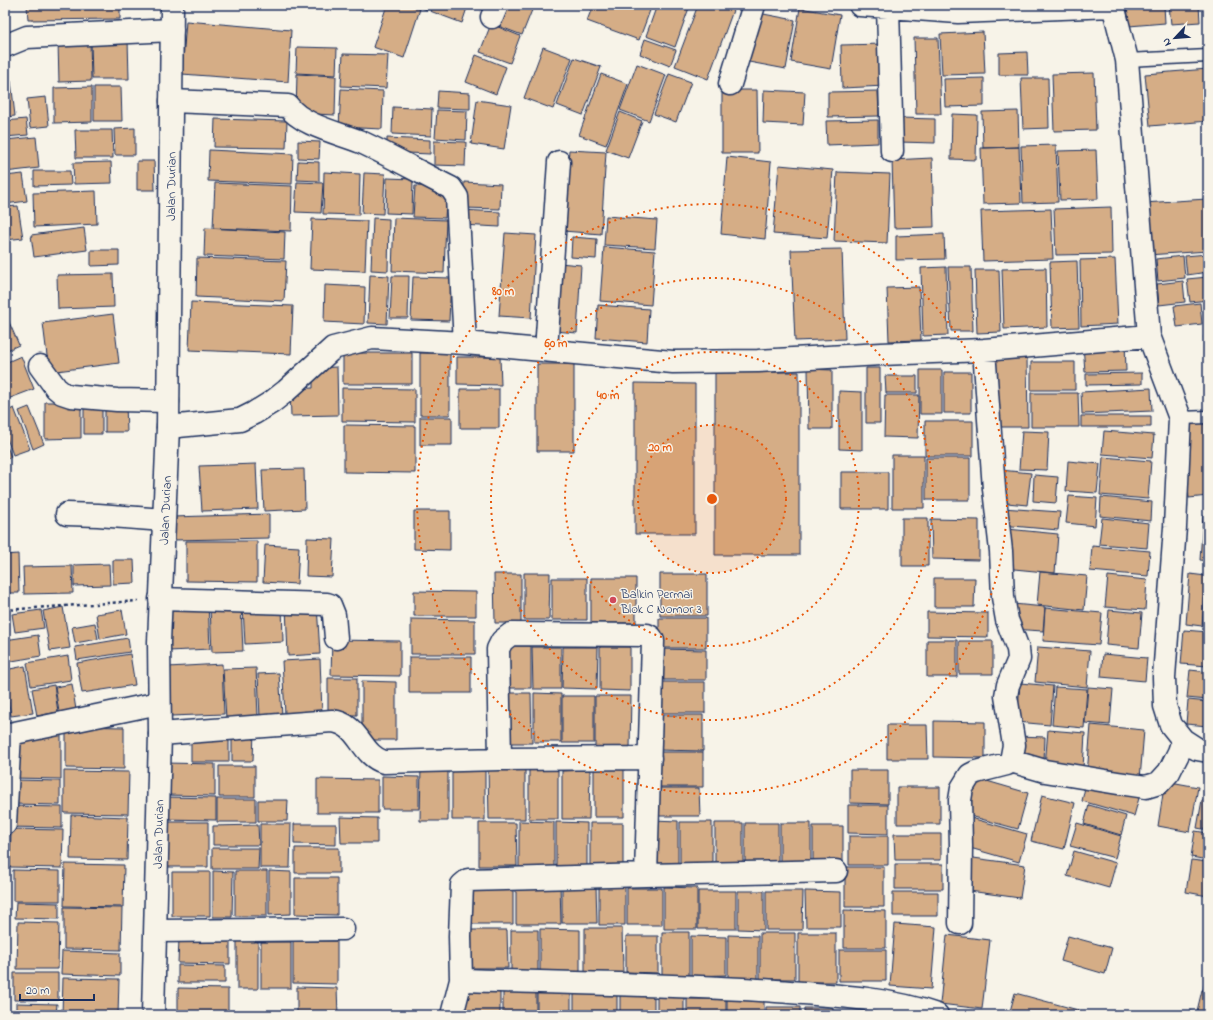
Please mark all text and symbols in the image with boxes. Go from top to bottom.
north arrow [1155,18,1195,58]
text: N [1158,35,1176,49]
street label: Jalan Durian [162,152,182,221]
text: 80 m [491,283,515,301]
text: 60 m [544,335,568,353]
text: 40 m [596,387,620,405]
text: 20 m [647,439,672,457]
street label: Jalan Durian [155,475,177,545]
centre of rings [705,492,719,506]
place label: Balkin Permai Blok C Nomor 3 [620,585,702,619]
marker: Balkin Permai Blok C Nomor 3 [608,595,618,605]
street label: Jalan Durian [149,799,169,869]
scale bar [20,976,94,1002]
text: 20 m [26,982,49,1000]

